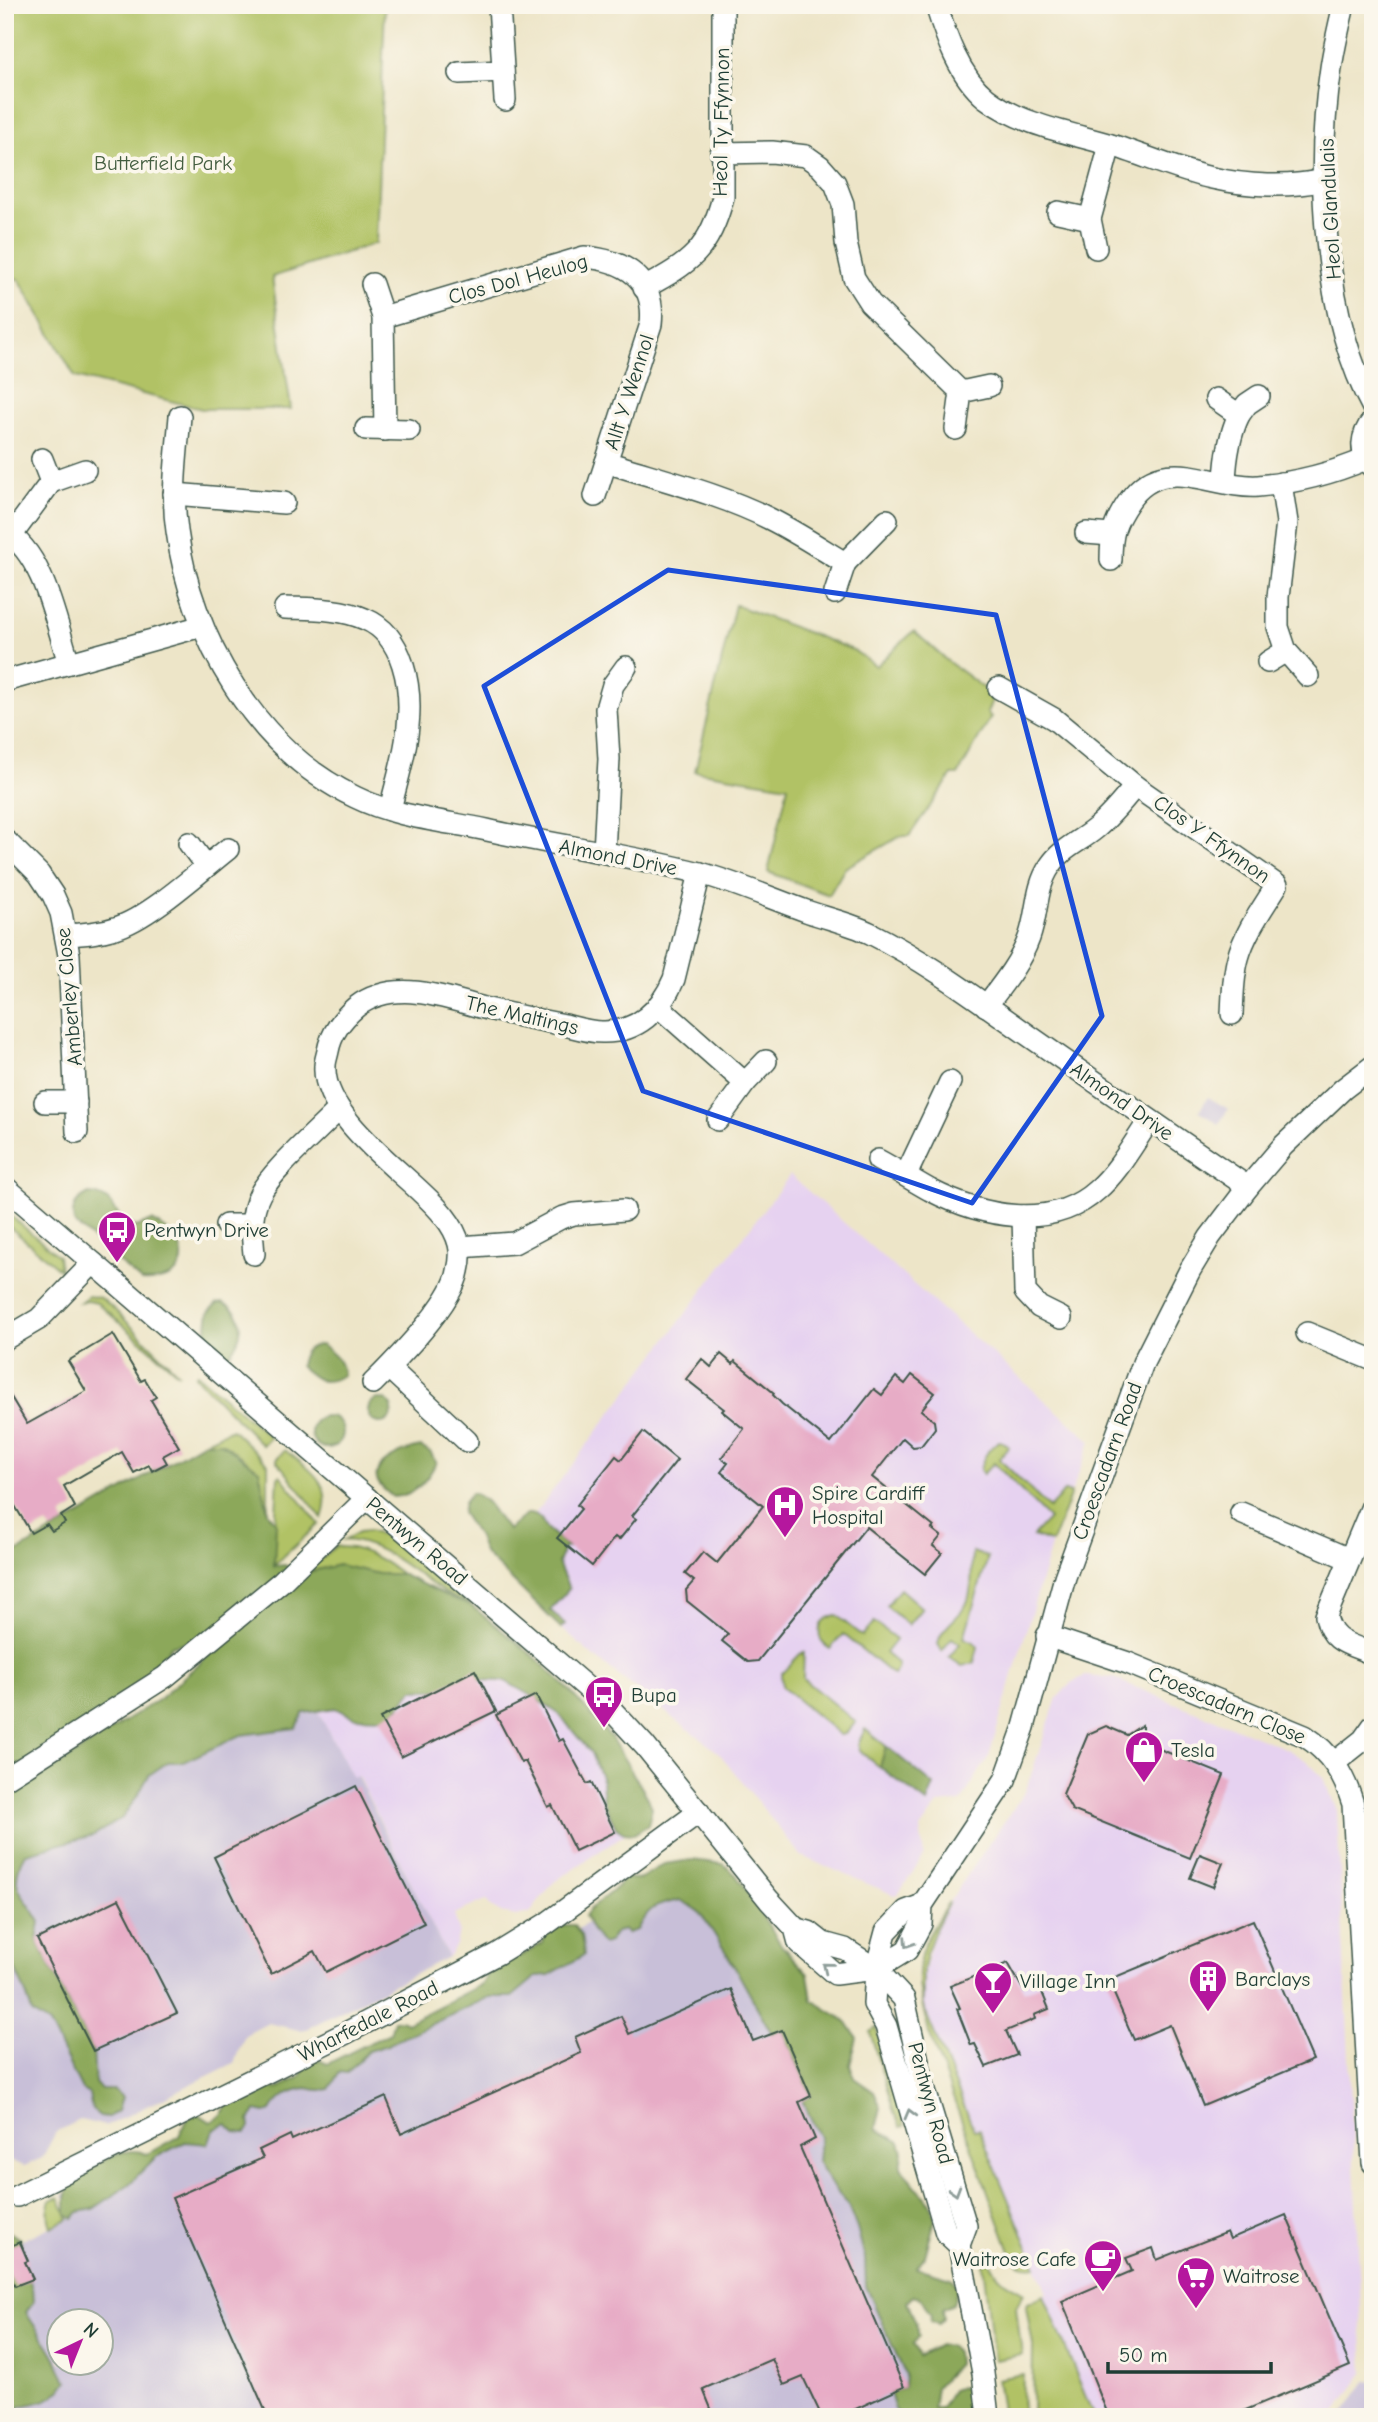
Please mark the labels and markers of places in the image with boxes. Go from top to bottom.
bus stop icon: Pentwyn Drive [96,1209,138,1264]
place label: Pentwyn Drive [144,1218,269,1242]
place label: Spire Cardiff Hospital [812,1481,925,1529]
hospital icon: Spire Cardiff Hospital [764,1484,806,1539]
bus stop icon: Bupa [583,1674,625,1729]
place label: Bupa [631,1683,677,1707]
shop icon: Tesla [1123,1729,1165,1784]
place label: Tesla [1171,1738,1215,1762]
building icon: Barclays [1187,1958,1229,2013]
bar icon: Village Inn [972,1960,1014,2015]
place label: Barclays [1235,1967,1310,1991]
place label: Village Inn [1020,1969,1116,1993]
cafe icon: Waitrose Cafe [1082,2238,1124,2293]
place label: Waitrose Cafe [953,2247,1076,2271]
supermarket icon: Waitrose [1175,2255,1217,2310]
place label: Waitrose [1223,2264,1300,2288]

